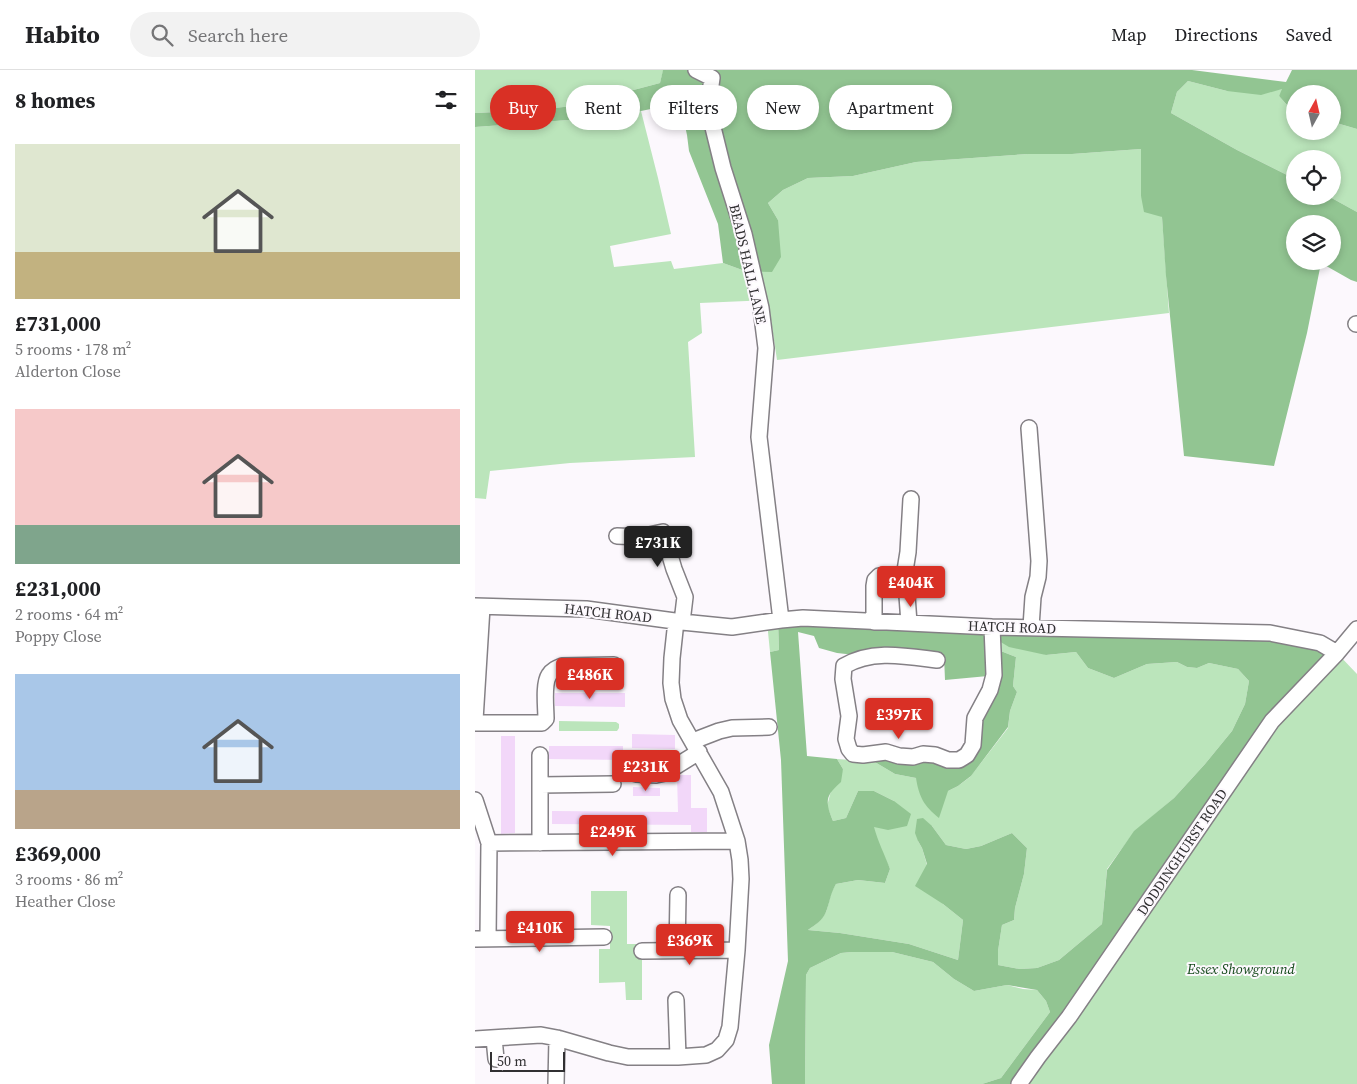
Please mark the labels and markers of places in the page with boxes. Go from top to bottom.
pin: £731K [623,526,693,568]
pin: £404K [876,566,946,608]
pin: £486K [555,658,625,700]
pin: £397K [864,698,934,740]
pin: £231K [611,750,681,792]
pin: £249K [578,814,648,857]
pin: £410K [505,910,575,953]
pin: £369K [655,924,725,966]

